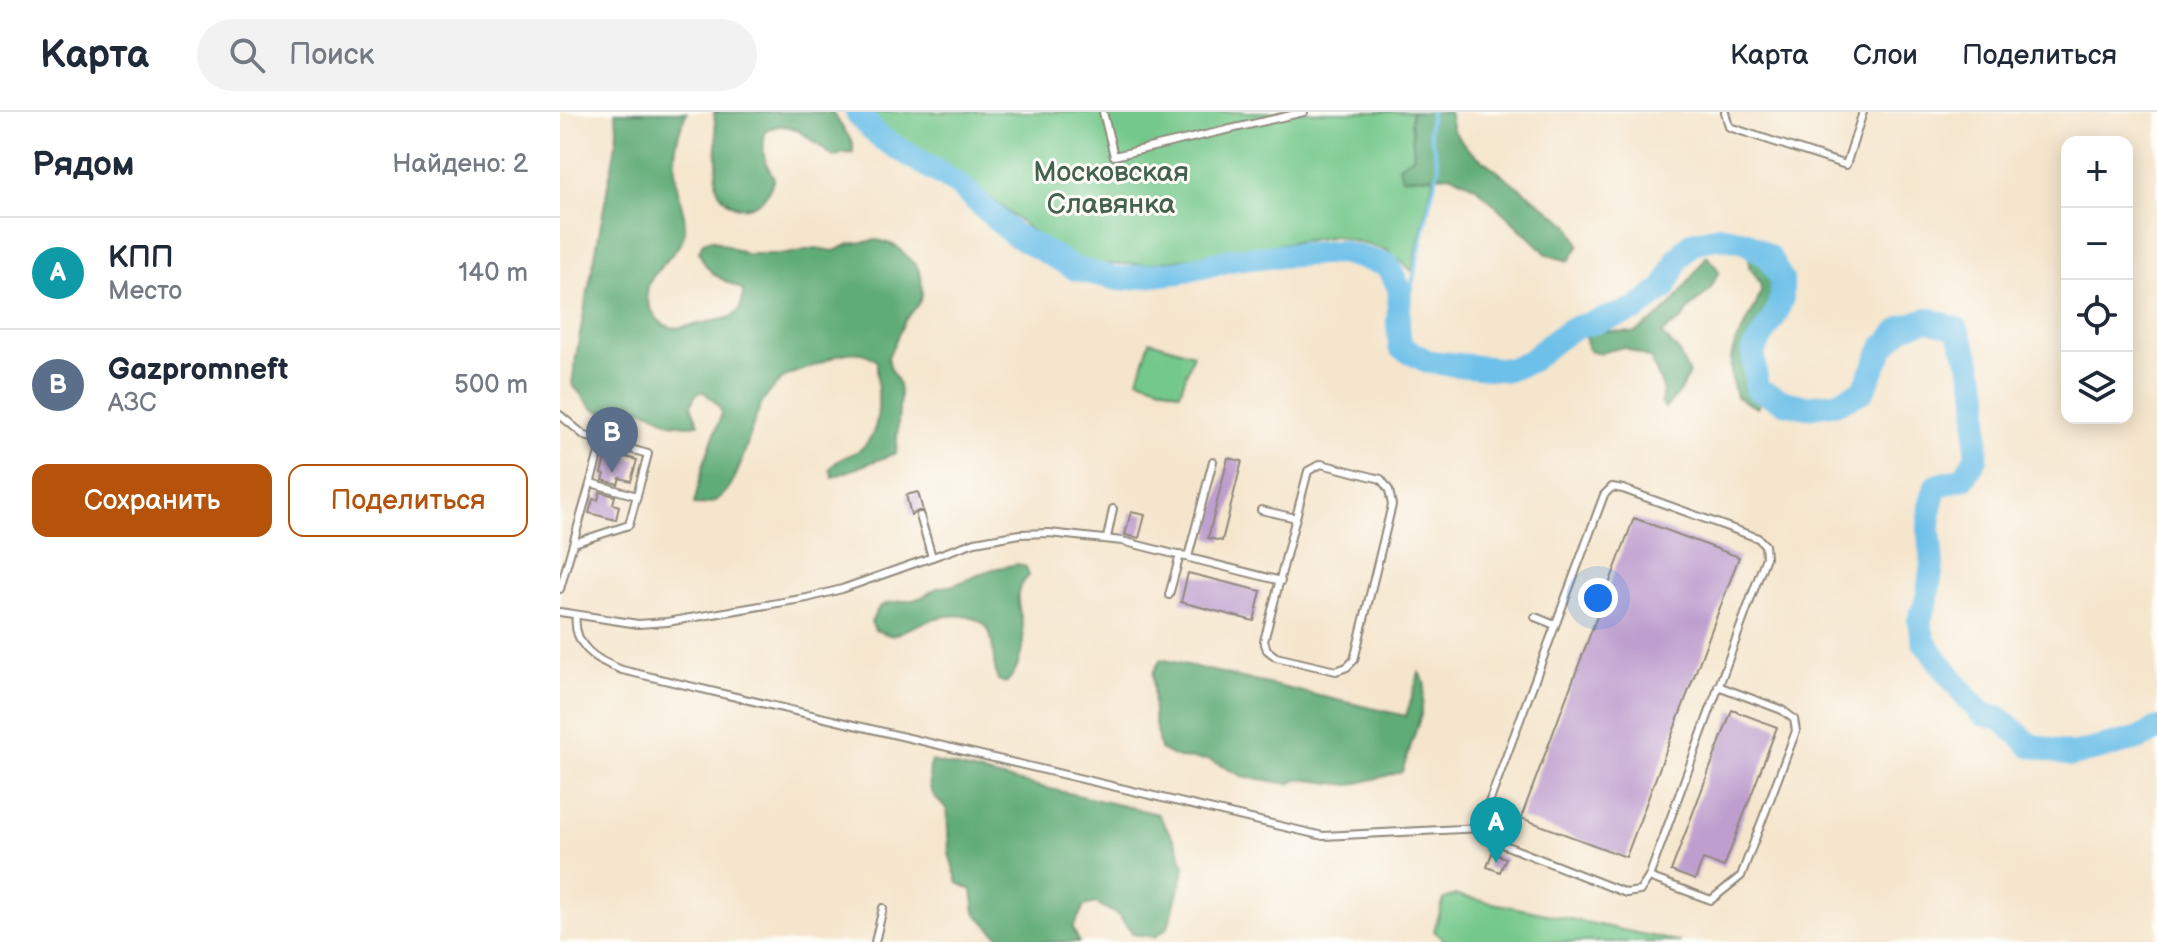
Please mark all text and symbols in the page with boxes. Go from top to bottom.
search box [197,19,757,91]
text: Карта [40,33,149,78]
icon: search [225,33,269,77]
text: Поиск [289,37,375,73]
text: Карта [1730,39,1809,72]
text: Слои [1853,39,1918,72]
text: Поделиться [1962,39,2117,72]
map controls [2061,136,2133,424]
button: + [2061,136,2133,208]
text: Рядом [32,144,134,185]
text: Найдено: 2 [392,149,528,180]
park label: Московская Славянка [1033,156,1189,221]
button: − [2061,208,2133,280]
text: КПП [108,240,174,276]
text: A [50,258,66,289]
text: 140 m [458,258,528,289]
text: Место [108,276,182,307]
button: locate [2061,280,2133,352]
text: Gazpromneft [108,352,288,388]
button: layers [2061,352,2133,424]
text: B [49,370,67,401]
text: 500 m [454,370,528,401]
text: АЗС [108,388,157,419]
pin: B [586,407,638,473]
button: Сохранить [32,464,272,537]
button: Поделиться [288,464,528,537]
your location [1578,578,1618,618]
pin: A [1470,797,1522,863]

